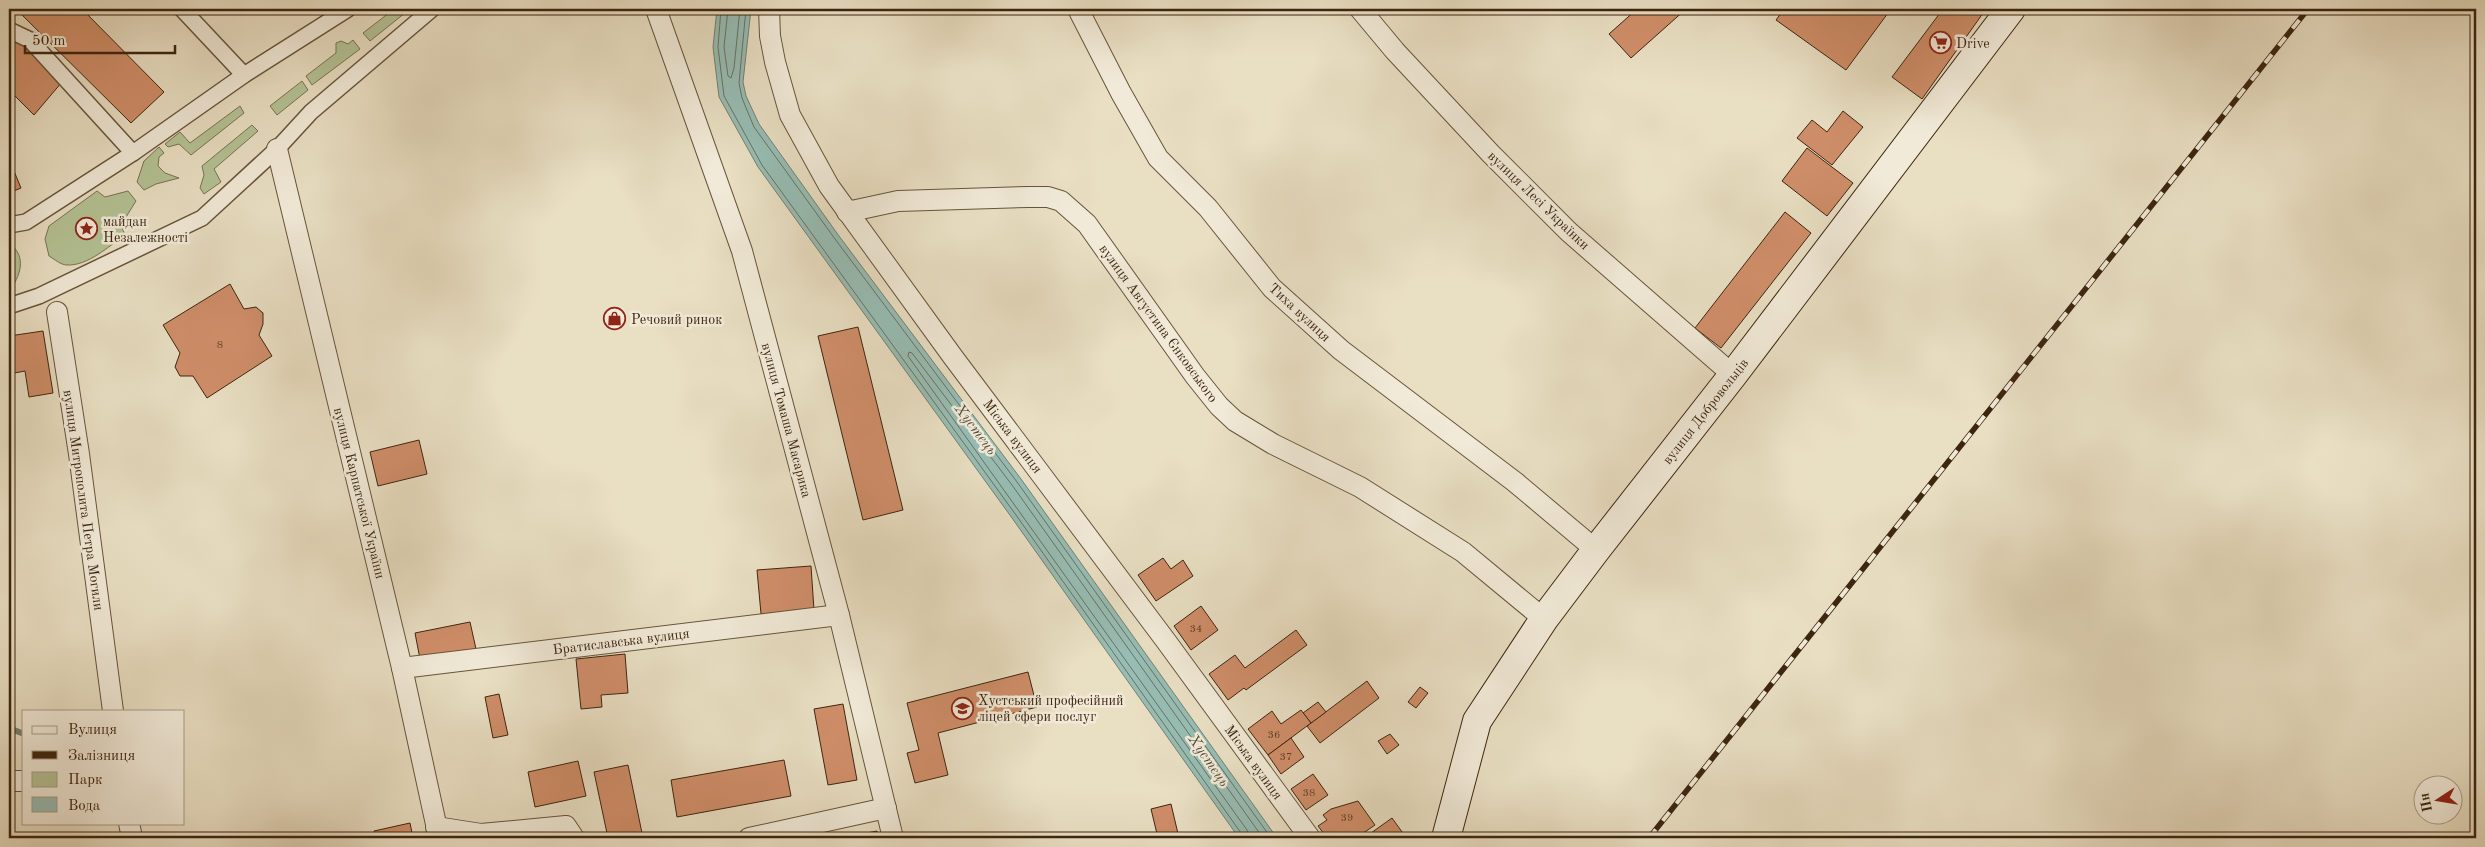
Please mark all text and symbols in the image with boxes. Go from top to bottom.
scale bar [25,22,175,54]
supermarket icon: Drive [1928,31,1952,55]
text: 50 m [32,34,66,49]
place label: Drive [1956,37,1990,51]
street label: вулиця Лесі Українки [1485,149,1592,253]
place label: майдан Незалежності [103,215,188,245]
place icon: майдан Незалежності [75,217,99,241]
street label: вулиця Августина Єнковського [1096,242,1220,405]
street label: Тиха вулиця [1266,281,1333,345]
shop icon: Речовий ринок [603,307,627,331]
place label: Речовий ринок [631,313,722,327]
house number: 8 [217,340,223,351]
street label: вулиця Томаша Масарика [759,341,813,499]
street label: вулиця Добровольців [1660,356,1751,467]
street label: вулиця Митрополита Петра Могили [61,389,105,611]
street label: Міська вулиця [980,397,1044,476]
water label: Хустець [951,401,999,459]
street label: вулиця Карпатської України [331,406,387,580]
house number: 34 [1190,624,1202,635]
street label: Братиславська вулиця [552,627,690,657]
place label: Хустський професійний ліцей сфери послуг [978,694,1124,725]
school or university icon: Хустський професійний ліцей сфери послуг [950,696,974,720]
legend [22,710,185,824]
text: Вулиця [68,723,117,738]
street label: Міська вулиця [1222,723,1285,802]
house number: 36 [1268,730,1280,741]
water label: Хустець [1184,732,1231,790]
text: Залізниця [68,749,135,764]
house number: 37 [1280,752,1292,763]
text: Парк [68,773,103,788]
north arrow [2412,774,2462,824]
house number: 38 [1303,788,1315,799]
text: Пн [2417,792,2435,813]
text: Вода [68,799,101,814]
house number: 39 [1341,813,1353,824]

